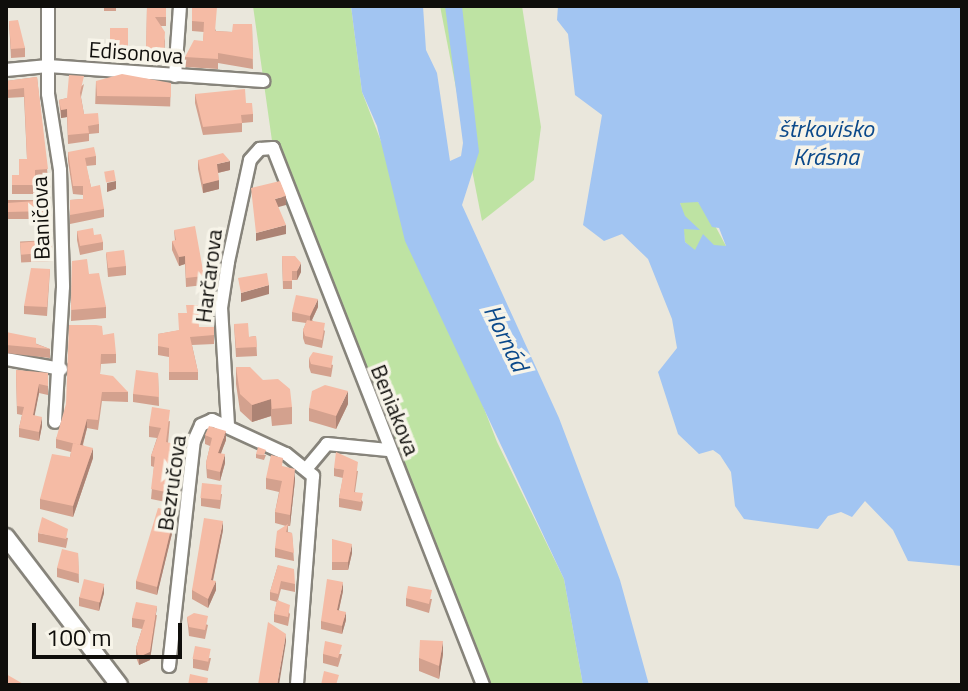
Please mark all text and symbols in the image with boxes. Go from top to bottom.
street label: Edisonova [88,37,184,69]
water label: štrkovisko Krásna [778,115,874,171]
street label: Baničova [26,176,56,260]
street label: Harčarova [190,228,228,324]
water label: Hornád [478,300,534,376]
street label: Beniakova [365,361,425,459]
street label: Bezručova [152,433,192,533]
scale bar [36,607,186,657]
text: 100 m [46,619,112,655]

